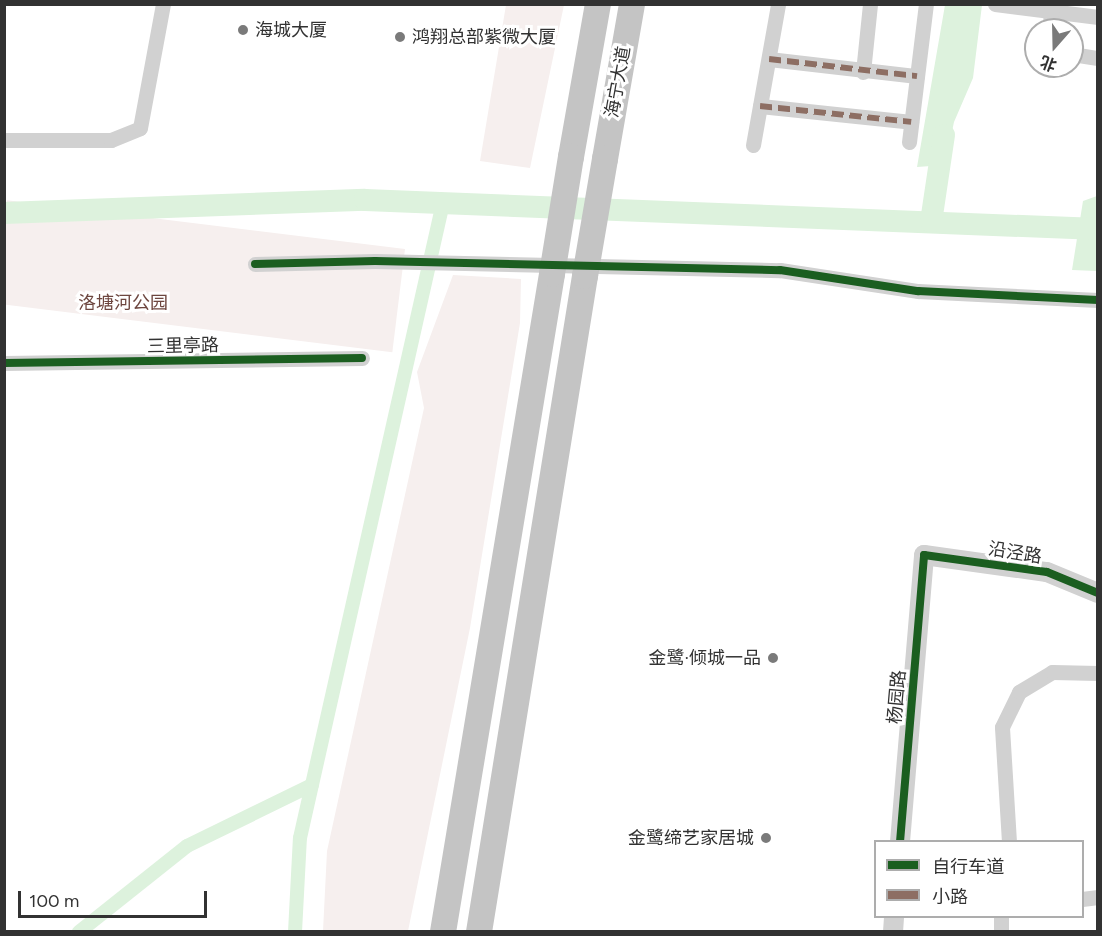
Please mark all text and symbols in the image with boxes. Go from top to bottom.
north arrow [1024,18,1084,78]
place label: 海城大厦 [255,19,327,41]
marker: 海城大厦 [236,23,250,37]
place label: 鸿翔总部紫微大厦 [412,26,556,48]
marker: 鸿翔总部紫微大厦 [393,30,407,44]
street label: 海宁大道 [601,45,635,119]
text: 北 [1038,52,1059,75]
park label: 洛塘河公园 [78,292,168,314]
street label: 三里亭路 [147,335,219,357]
street label: 沿泾路 [987,538,1043,568]
place label: 金鹭·倾城一品 [648,647,761,669]
marker: 金鹭·倾城一品 [766,651,780,665]
street label: 杨园路 [884,669,910,725]
place label: 金鹭缔艺家居城 [628,827,754,849]
marker: 金鹭缔艺家居城 [759,831,773,845]
legend [874,840,1084,918]
text: 自行车道 [932,856,1004,878]
scale bar [21,879,210,917]
text: 小路 [932,886,968,908]
text: 100 m [29,890,79,912]

